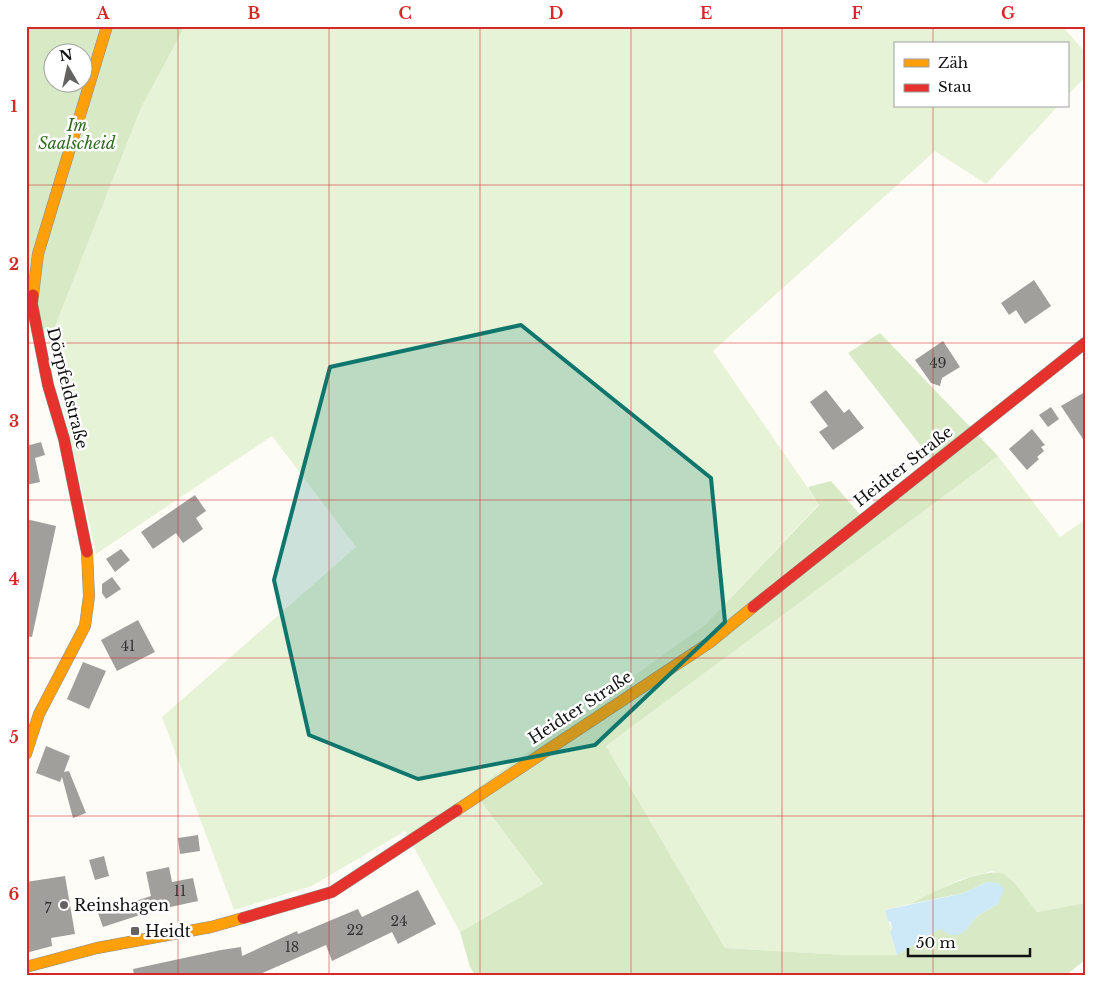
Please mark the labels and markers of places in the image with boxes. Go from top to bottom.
place label: Reinshagen [74,895,169,915]
marker: Reinshagen [58,899,70,911]
place label: Heidt [145,921,191,941]
marker: Heidt [129,925,141,937]

